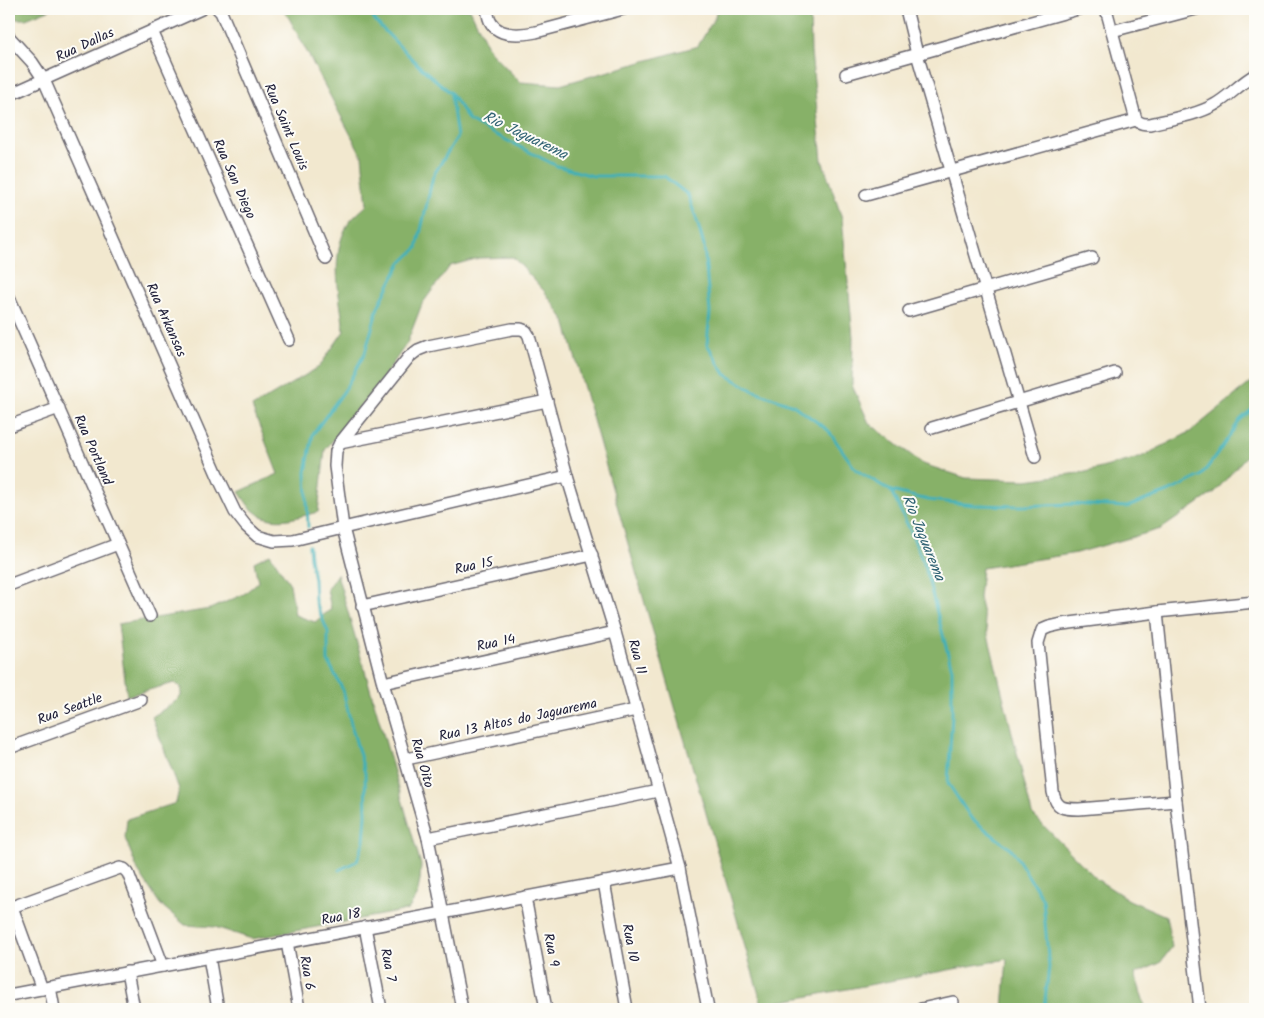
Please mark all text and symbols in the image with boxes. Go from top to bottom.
street label: Rua Dallas [52,22,118,68]
street label: Rua Saint Louis [258,80,314,174]
water label: Rio Jaguarema [479,105,572,167]
street label: Rua San Diego [206,135,262,223]
street label: Rua Arkansas [140,279,192,361]
street label: Rua Portland [68,411,119,490]
water label: Rio Jaguarema [895,491,952,586]
street label: Rua 15 [453,551,497,581]
street label: Rua 14 [475,628,518,658]
street label: Rua 11 [622,637,652,677]
street label: Rua Seattle [34,687,106,731]
street label: Rua 13 Altos do Jaguarema [437,693,599,747]
street label: Rua Oito [404,736,440,790]
street label: Rua 18 [319,902,363,932]
street label: Rua 10 [616,922,644,964]
street label: Rua 9 [537,931,565,969]
street label: Rua 7 [374,946,402,984]
street label: Rua 6 [293,954,321,992]

